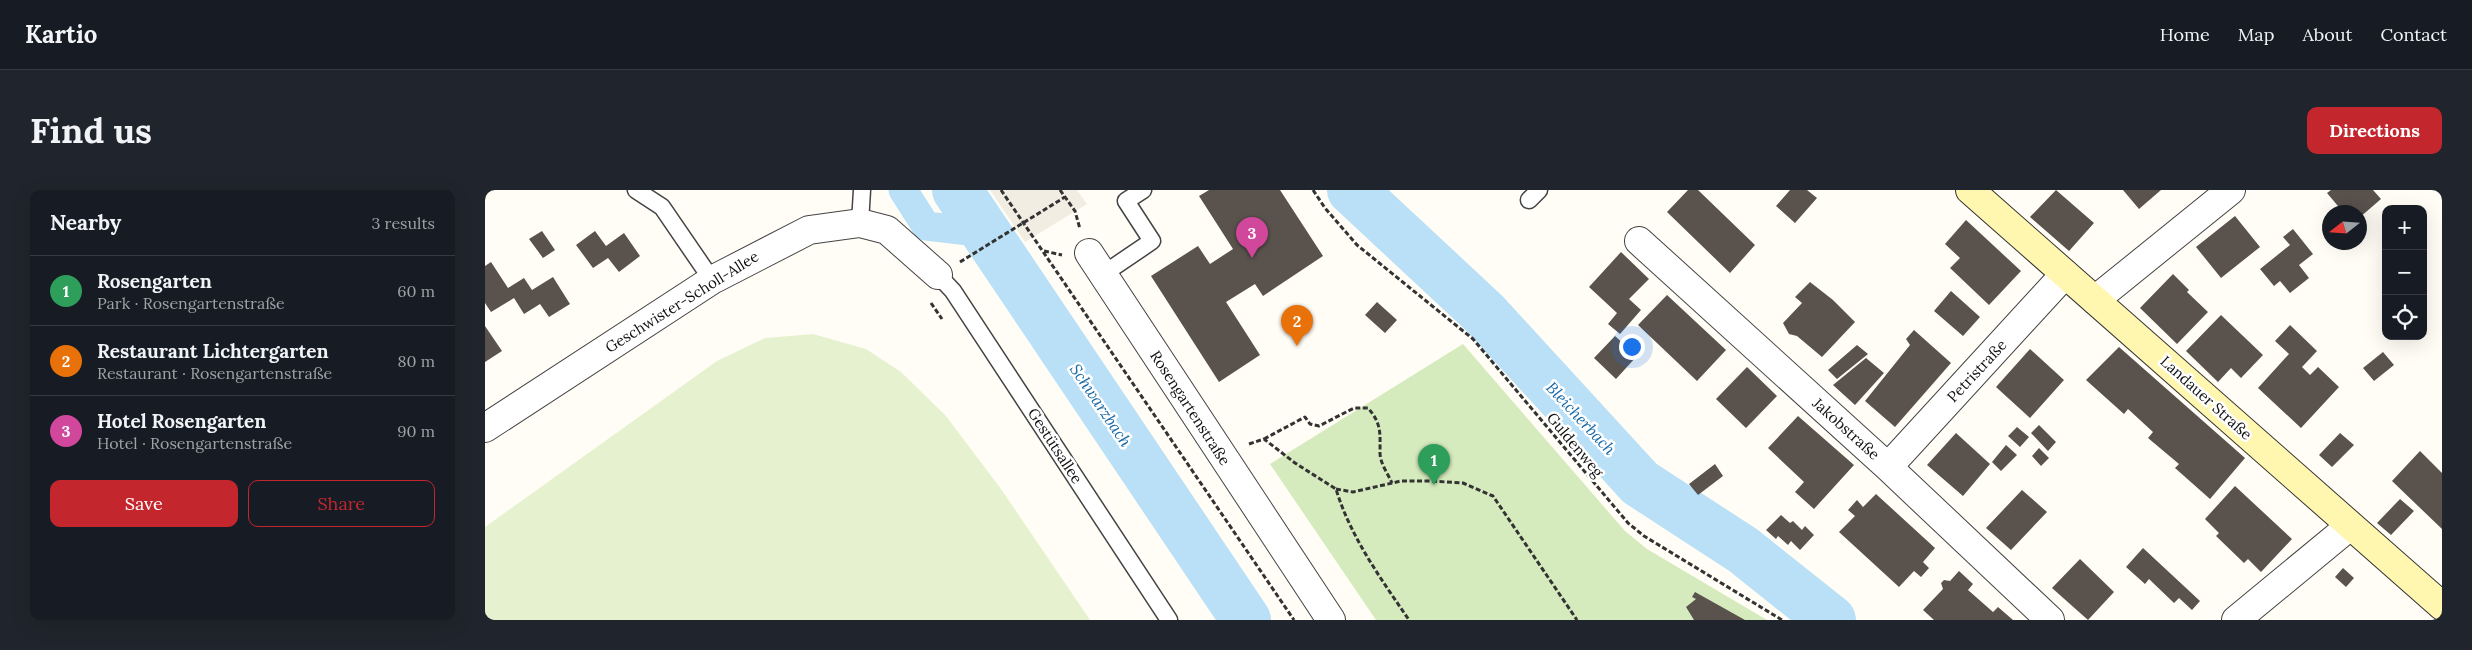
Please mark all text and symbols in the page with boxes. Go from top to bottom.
text: Kartio [25,19,97,50]
text: Home [2160,23,2210,46]
text: Map [2238,23,2274,46]
text: About [2302,23,2352,46]
text: Contact [2380,23,2447,46]
button: Directions [2307,107,2442,154]
text: Find us [30,108,152,153]
north arrow [2322,205,2367,250]
map controls [2382,205,2427,340]
button: + [2382,205,2427,250]
text: Nearby [50,209,121,236]
text: 3 results [371,213,435,233]
pin: 3 [1236,217,1268,258]
street label: Geschwister-Scholl-Allee [602,247,762,357]
button: − [2382,250,2427,295]
text: Rosengarten [97,269,212,293]
text: 1 [63,281,69,301]
text: 60 m [397,281,435,301]
text: Park · Rosengartenstraße [97,293,285,313]
button: locate [2382,295,2427,340]
pin: 2 [1281,305,1313,346]
your location [1619,334,1645,360]
street label: Petristraße [1943,335,2010,406]
text: Restaurant Lichtergarten [97,339,329,363]
street label: Rosengartenstraße [1146,347,1235,469]
text: 2 [62,351,70,371]
text: 80 m [398,351,435,371]
street label: Landauer Straße [2157,352,2256,444]
water label: Schwarzbach [1066,360,1136,450]
text: Restaurant · Rosengartenstraße [97,363,332,383]
water label: Bleicherbach [1542,377,1620,459]
street label: Jakobstraße [1808,393,1884,464]
street label: Gestütsallee [1024,404,1087,487]
street label: Guldenweg [1543,408,1608,481]
text: Hotel Rosengarten [97,409,266,433]
text: 3 [62,421,70,441]
text: 90 m [397,421,435,441]
text: Hotel · Rosengartenstraße [97,433,292,453]
pin: 1 [1418,444,1450,485]
button: Save [50,480,238,527]
button: Share [248,480,435,527]

